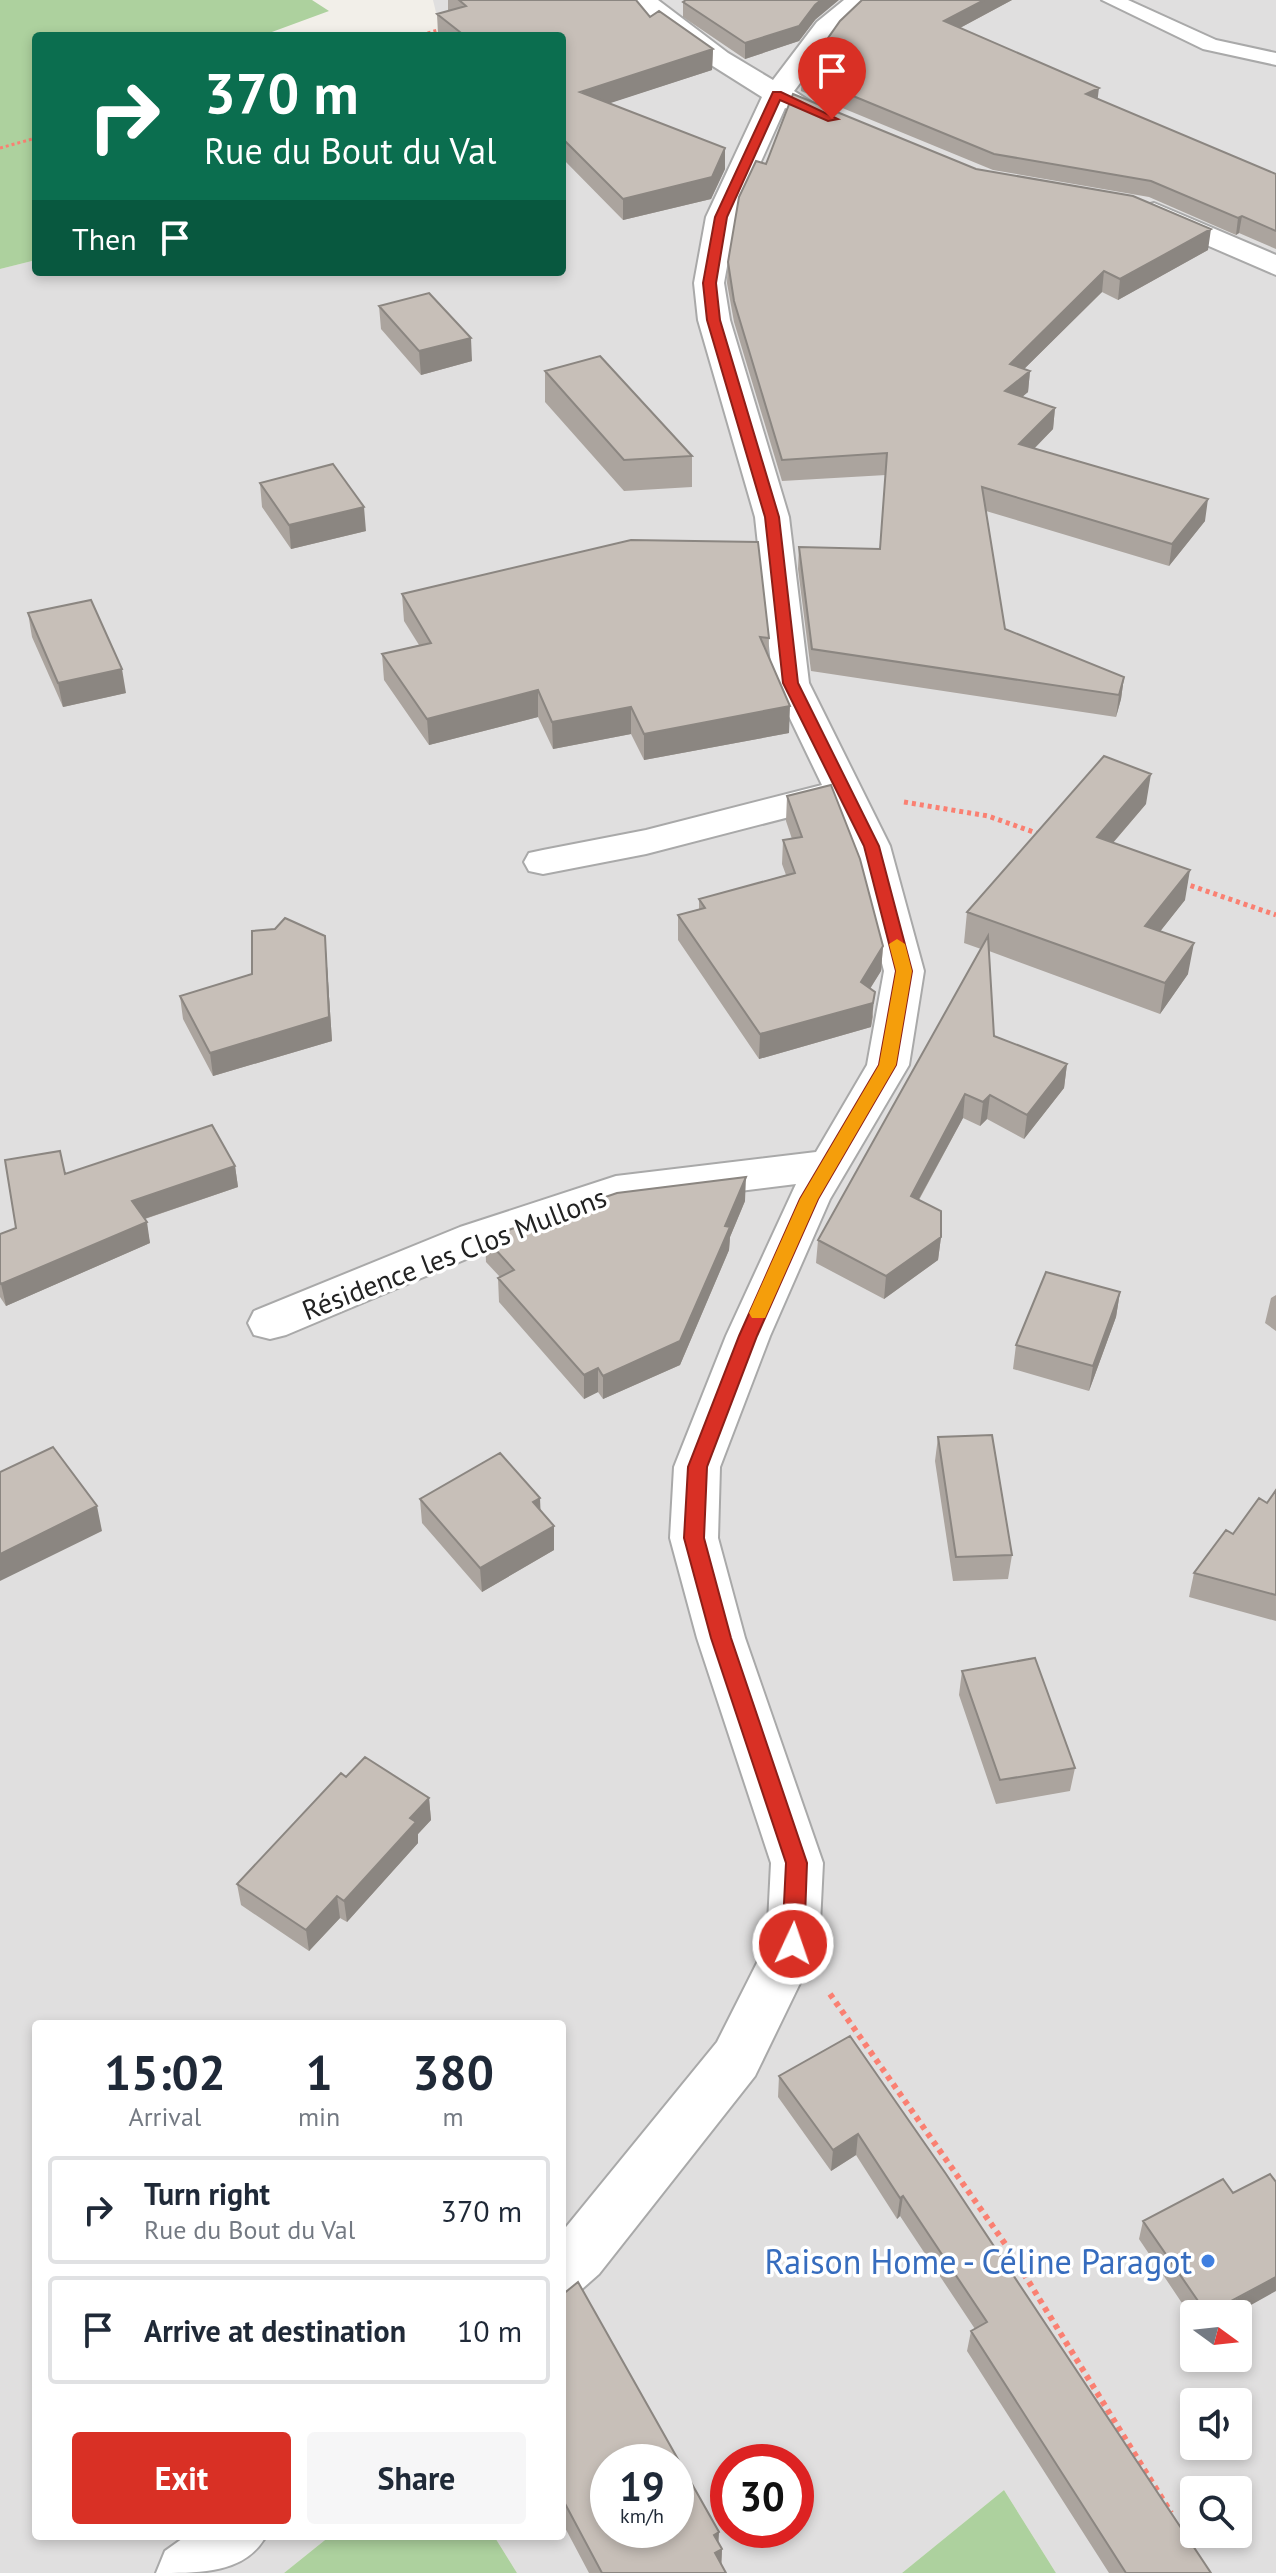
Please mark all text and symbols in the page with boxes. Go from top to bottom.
pin [798,37,866,119]
icon: arrive [810,49,854,93]
text: 370 m [204,57,359,129]
icon: right [72,64,176,168]
text: Rue du Bout du Val [204,127,497,174]
icon: arrive [153,216,197,260]
text: Then [72,219,137,258]
street label: Résidence les Clos Mullons [297,1178,611,1328]
position arrow [751,1902,835,1986]
text: 15:02 [104,2041,226,2103]
text: 1 [305,2041,333,2103]
text: 380 [412,2041,494,2103]
text: Arrival [129,2100,201,2133]
text: min [298,2100,340,2133]
text: m [443,2100,464,2133]
text: Turn right [144,2174,270,2213]
icon: right [76,2188,120,2232]
text: 370 m [441,2191,522,2230]
text: Rue du Bout du Val [144,2213,355,2246]
place label: Raison Home - Céline Paragot [764,2239,1192,2283]
marker: Raison Home - Céline Paragot [1199,2252,1217,2270]
north arrow [1180,2300,1252,2372]
map controls [1180,2300,1252,2548]
icon: arrive [76,2308,120,2352]
text: Arrive at destination [144,2311,406,2350]
text: 10 m [457,2311,522,2350]
button: sound [1180,2388,1252,2460]
button: Exit [72,2432,291,2524]
button: Share [307,2432,526,2524]
speed limit sign: 30 [710,2444,814,2548]
text: 19 [619,2460,665,2512]
button: search [1180,2476,1252,2548]
text: km/h [620,2503,664,2529]

